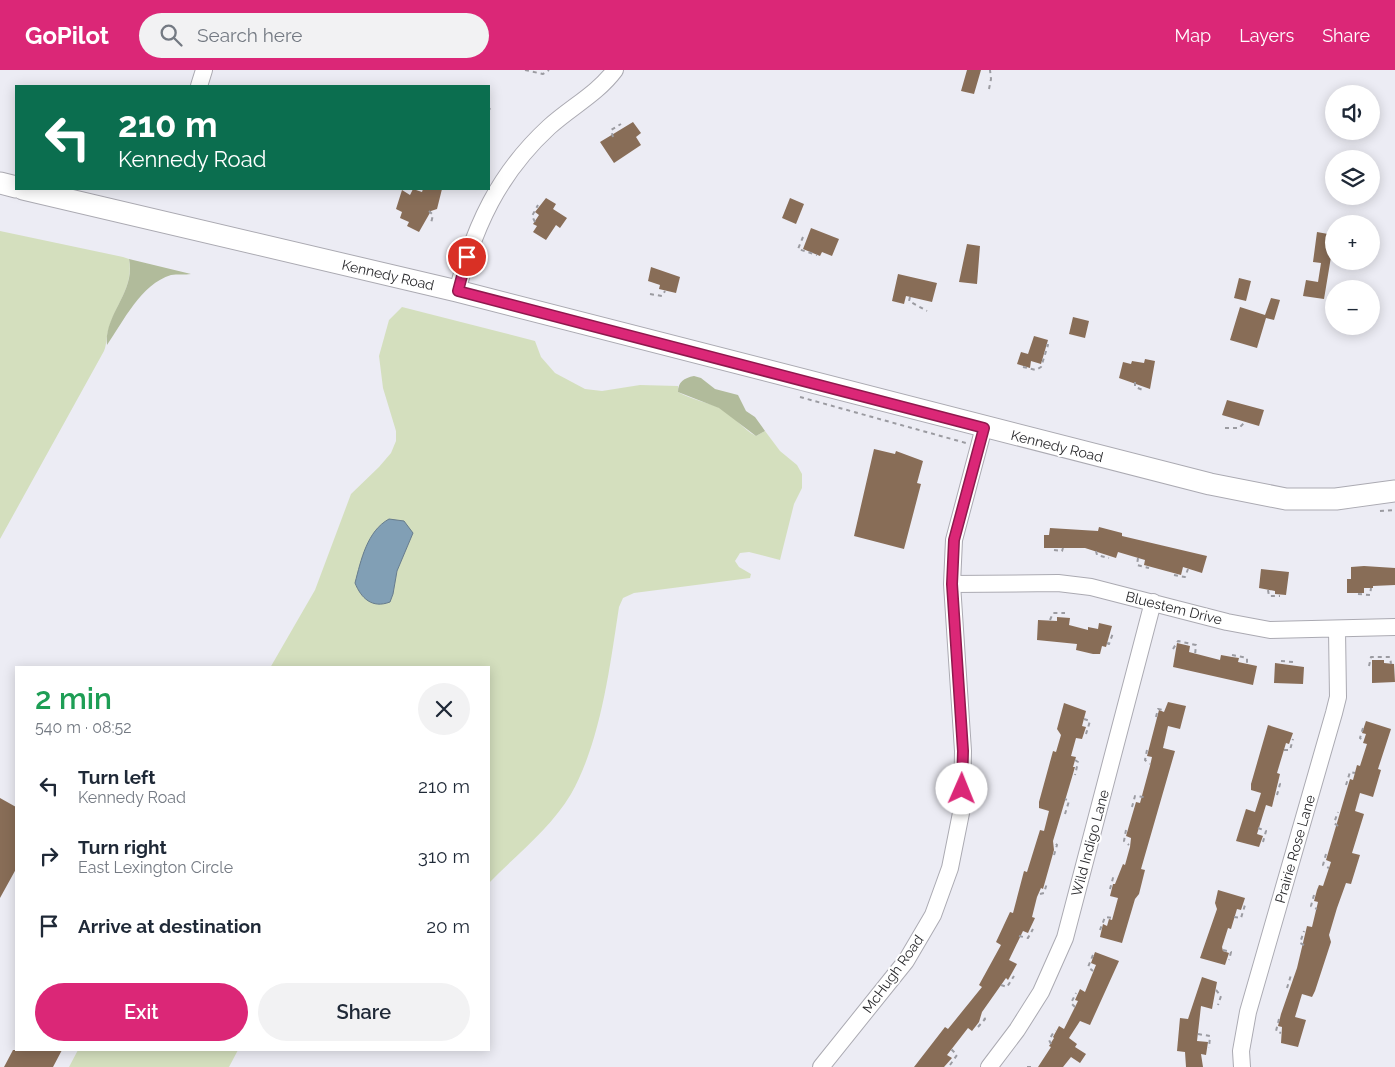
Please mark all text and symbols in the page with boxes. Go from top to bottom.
search box [139,13,489,58]
text: GoPilot [25,21,109,50]
icon: search [157,21,185,49]
text: Search here [197,24,303,46]
text: Map [1175,25,1211,46]
text: Layers [1239,25,1294,46]
text: Share [1322,25,1370,46]
map controls [1325,85,1380,335]
button: sound [1325,85,1380,140]
text: 210 m [118,104,218,145]
icon: left [35,105,100,170]
text: Kennedy Road [118,146,266,172]
button: layers [1325,150,1380,205]
button: + [1325,215,1380,270]
pin [446,236,488,278]
icon: arrive [453,243,481,271]
street label: Kennedy Road [340,257,436,293]
button: − [1325,280,1380,335]
street label: Kennedy Road [1009,427,1105,465]
street label: Bluestem Drive [1124,588,1224,628]
text: 2 min [35,681,112,716]
button: close [418,683,470,735]
text: 540 m · 08:52 [35,718,132,737]
position arrow [935,762,987,814]
text: Turn left [78,766,155,788]
icon: left [35,772,63,800]
text: 210 m [418,775,470,797]
text: Kennedy Road [78,788,186,807]
street label: Wild Indigo Lane [1068,788,1112,898]
street label: Prairie Rose Lane [1272,793,1318,905]
text: Turn right [78,836,167,858]
icon: right [35,842,63,870]
text: 310 m [418,845,470,867]
text: East Lexington Circle [78,858,233,877]
icon: arrive [35,912,63,940]
text: Arrive at destination [78,915,262,937]
text: 20 m [426,915,470,937]
street label: McHugh Road [859,932,927,1016]
button: Exit [35,983,248,1041]
button: Share [258,983,470,1041]

